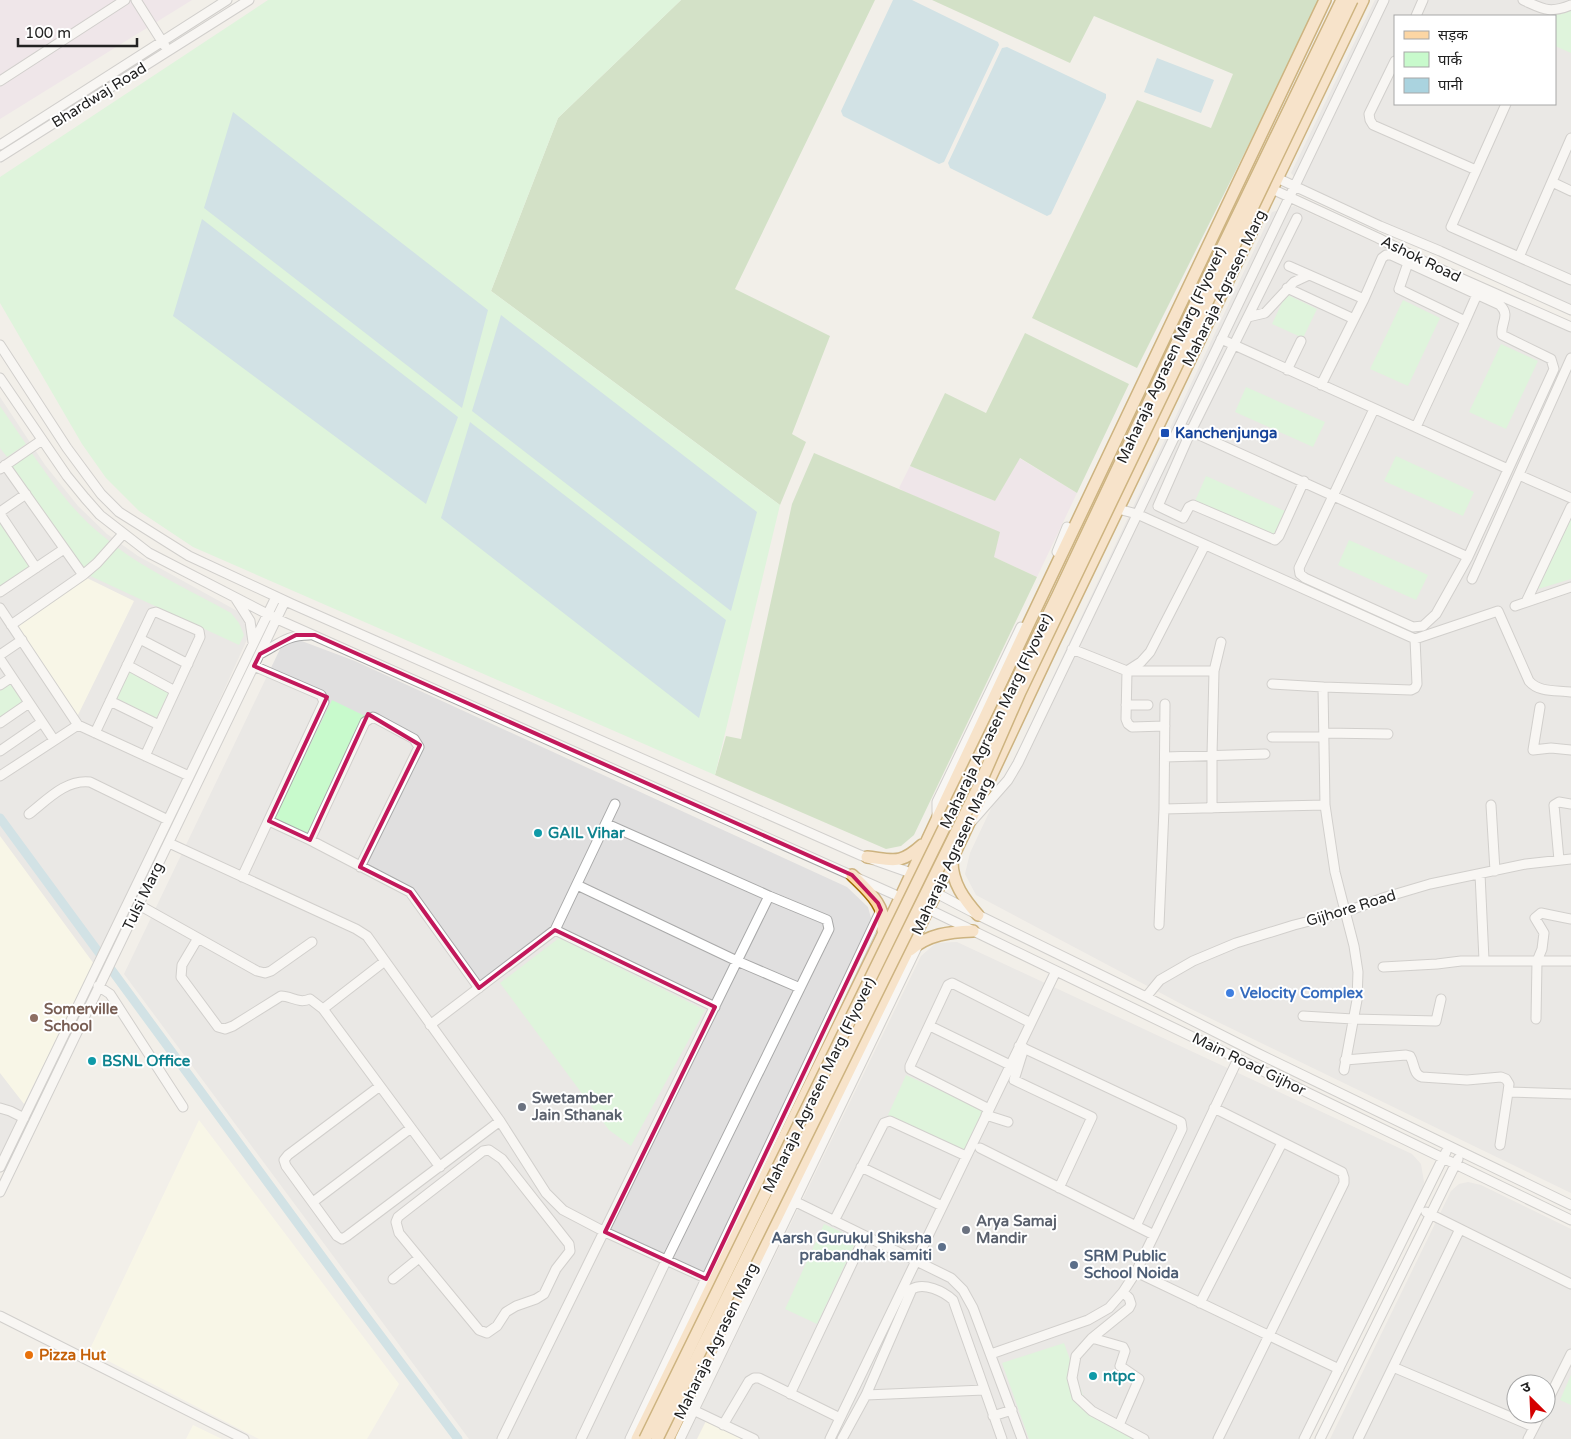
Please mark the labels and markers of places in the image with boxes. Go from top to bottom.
place label: Kanchenjunga [1175,424,1277,443]
marker: Kanchenjunga [1159,427,1171,439]
place label: GAIL Vihar [548,824,625,842]
marker: GAIL Vihar [532,827,544,839]
place label: Velocity Complex [1240,984,1363,1003]
marker: Velocity Complex [1224,987,1236,999]
place label: Somerville School [44,1000,119,1035]
marker: Somerville School [28,1012,40,1024]
place label: BSNL Office [102,1052,191,1070]
marker: BSNL Office [86,1055,98,1067]
place label: Swetamber Jain Sthanak [531,1089,622,1124]
marker: Swetamber Jain Sthanak [516,1101,528,1113]
place label: Arya Samaj Mandir [976,1212,1057,1247]
marker: Arya Samaj Mandir [960,1224,972,1236]
place label: Aarsh Gurukul Shiksha prabandhak samiti [771,1229,932,1265]
marker: Aarsh Gurukul Shiksha prabandhak samiti [936,1241,948,1253]
place label: SRM Public School Noida [1084,1247,1179,1282]
marker: SRM Public School Noida [1068,1259,1080,1271]
place label: Pizza Hut [39,1346,106,1364]
marker: Pizza Hut [23,1349,35,1361]
place label: ntpc [1103,1367,1135,1386]
marker: ntpc [1087,1370,1099,1382]

